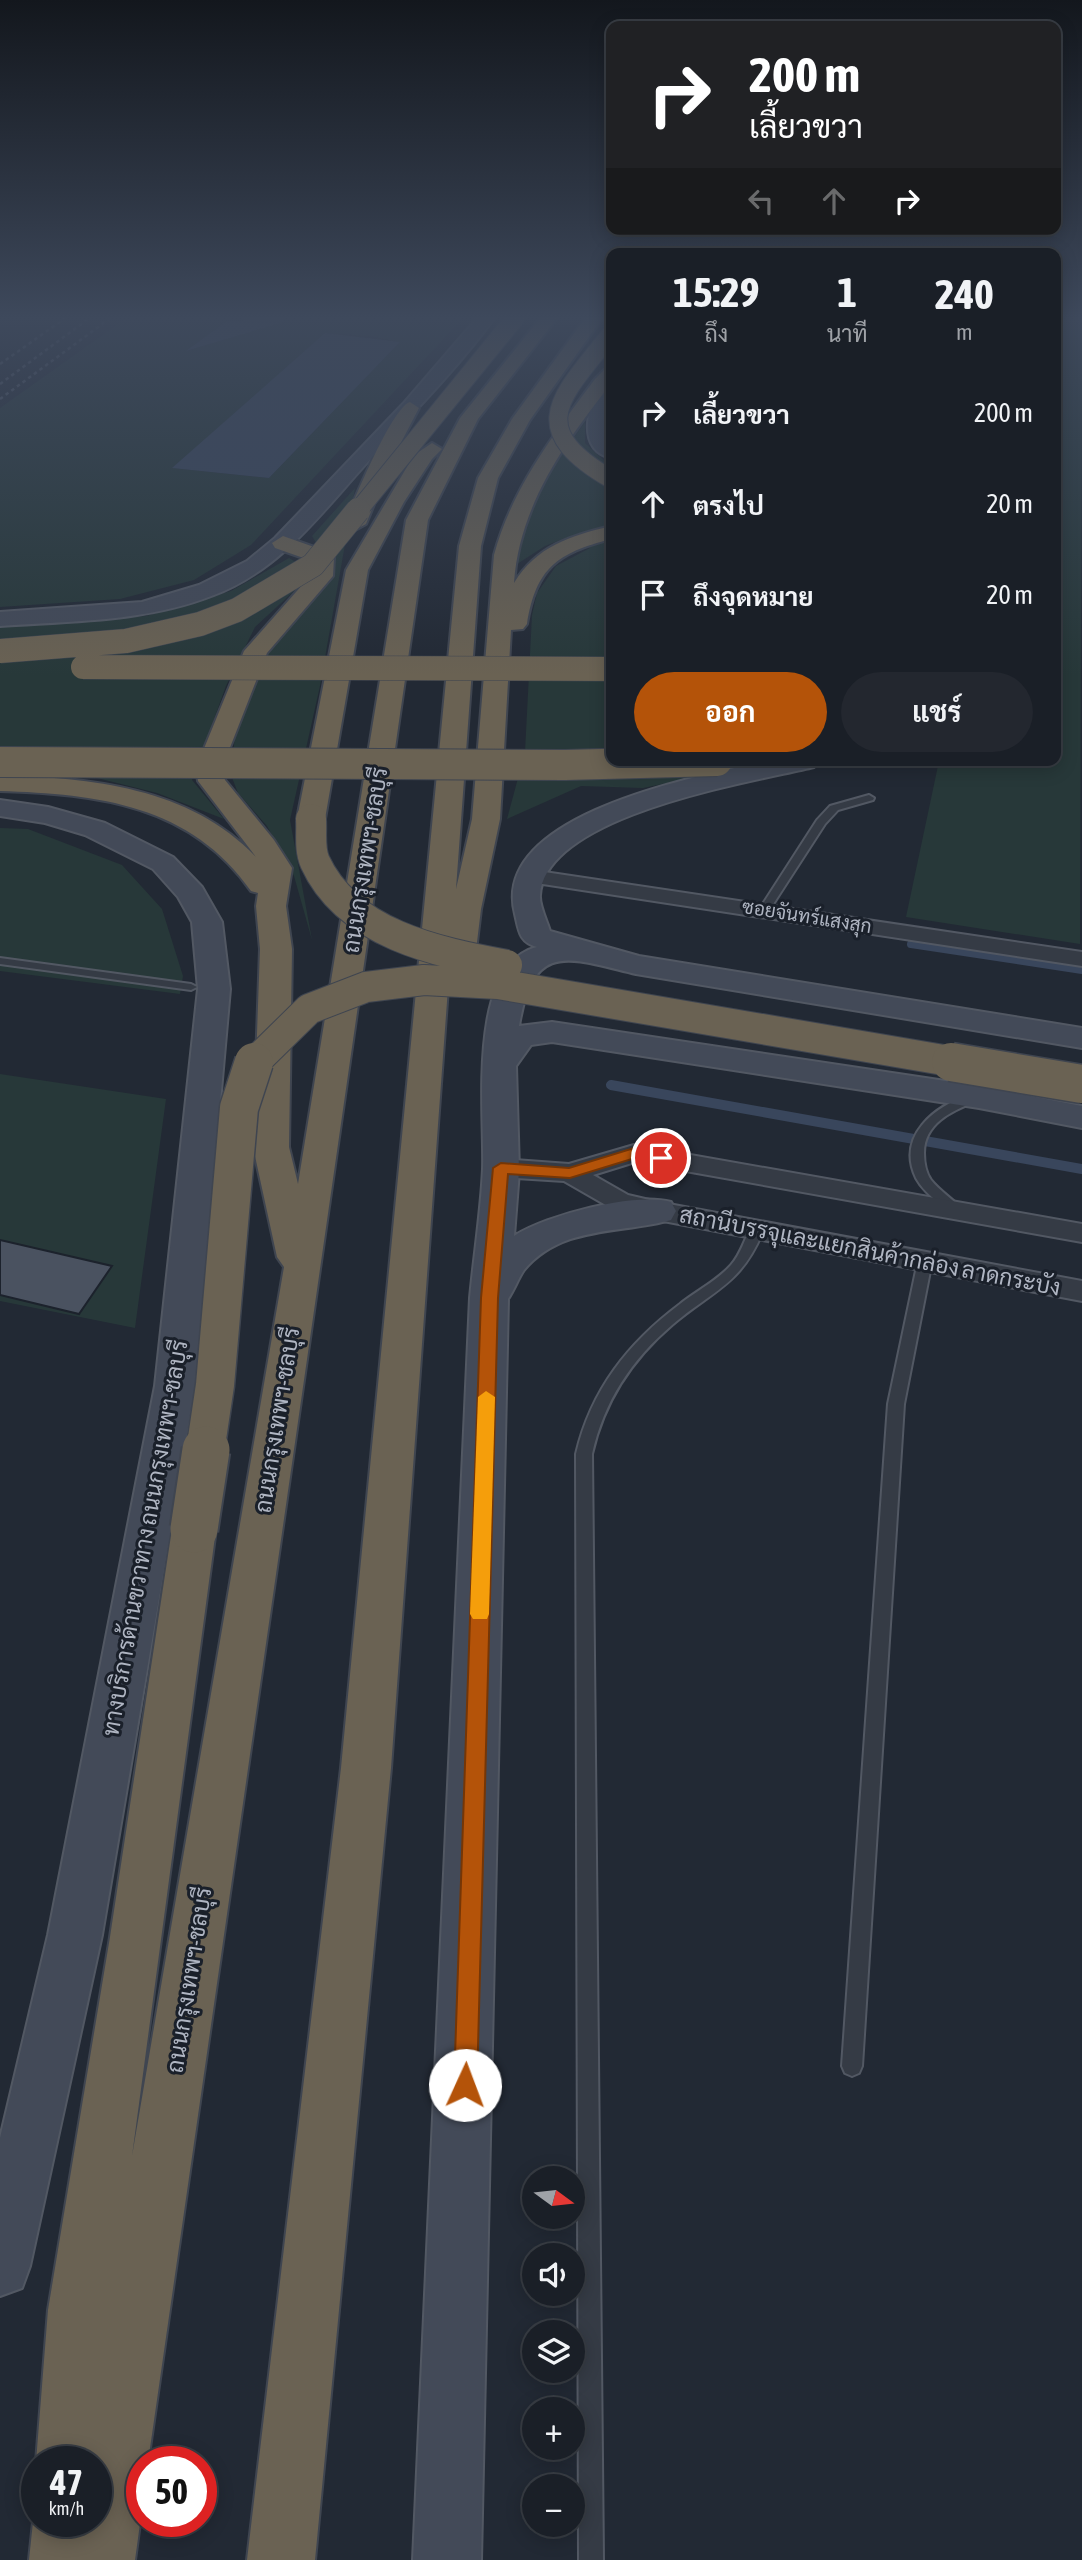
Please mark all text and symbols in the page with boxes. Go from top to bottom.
text: 200 m [749,46,860,102]
icon: right [634,49,725,140]
text: เลี้ยวขวา [749,108,863,145]
icon: left [742,182,780,220]
icon: ahead [815,182,853,220]
icon: right [888,182,926,220]
text: 15:29 [673,268,760,316]
text: 1 [837,268,857,316]
text: 240 [935,270,994,318]
text: m [956,319,973,345]
text: ถึง [704,321,728,347]
text: นาที [827,321,868,347]
icon: right [634,394,672,432]
text: 200 m [974,398,1033,428]
text: เลี้ยวขวา [693,400,790,430]
icon: ahead [634,485,672,523]
text: 20 m [986,489,1033,519]
text: ตรงไป [693,491,764,521]
icon: arrive [634,576,672,614]
text: 20 m [986,580,1033,610]
text: ถึงจุดหมาย [693,582,814,612]
button: ออก [634,672,827,752]
button: แชร์ [841,672,1033,752]
street label: ถนนกรุงเทพฯ-ชลบุรี [335,765,395,955]
street label: ซอยจันทร์แสงสุก [740,894,873,939]
pin [631,1128,691,1188]
icon: arrive [642,1139,680,1177]
street label: สถานีบรรจุและแยกสินค้ากล่อง ลาดกระบัง [677,1199,1063,1304]
street label: ถนนกรุงเทพฯ-ชลบุรี [247,1325,307,1515]
street label: ทางบริการด้านขวาทาง ถนนกรุงเทพฯ-ชลบุรี [95,1337,196,1739]
street label: ถนนกรุงเทพฯ-ชลบุรี [159,1885,219,2075]
position arrow [428,2048,502,2122]
north arrow [522,2166,584,2230]
map controls [522,2166,585,2537]
button: sound [522,2243,585,2306]
button: layers [522,2320,585,2383]
button: + [522,2397,585,2460]
speed limit sign: 50 [126,2446,217,2537]
text: 47 [50,2462,83,2502]
button: − [522,2474,585,2537]
text: km/h [49,2498,84,2519]

